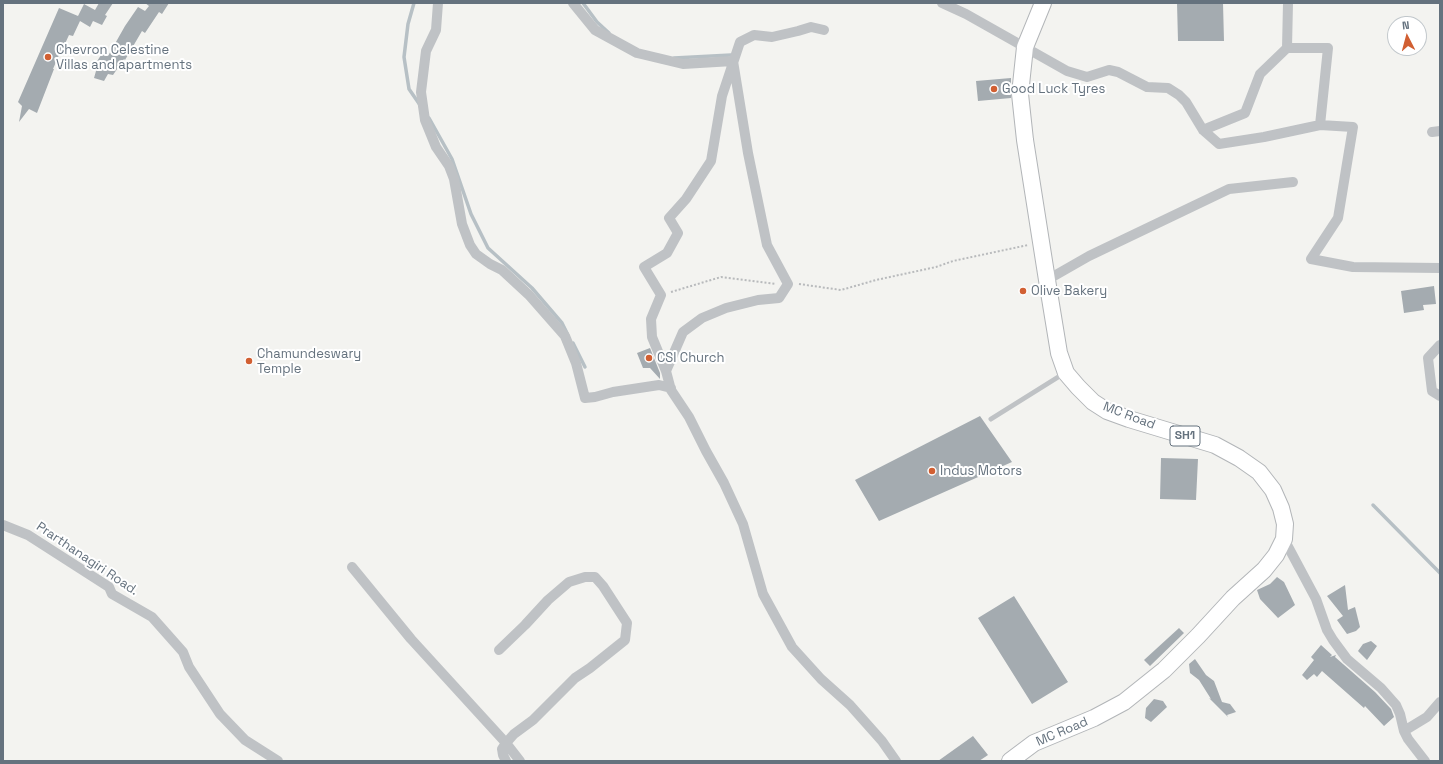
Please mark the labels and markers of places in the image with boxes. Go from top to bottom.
place label: Chevron Celestine Villas and apartments [56,42,192,73]
marker: Chevron Celestine Villas and apartments [43,52,53,62]
place label: Good Luck Tyres [1002,81,1105,97]
marker: Good Luck Tyres [989,84,999,94]
place label: Olive Bakery [1031,283,1107,299]
marker: Olive Bakery [1018,286,1028,296]
place label: Chamundeswary Temple [257,346,361,377]
place label: CSI Church [657,350,724,366]
marker: CSI Church [644,353,654,363]
marker: Chamundeswary Temple [244,356,254,366]
place label: Indus Motors [940,463,1022,479]
marker: Indus Motors [927,466,937,476]

